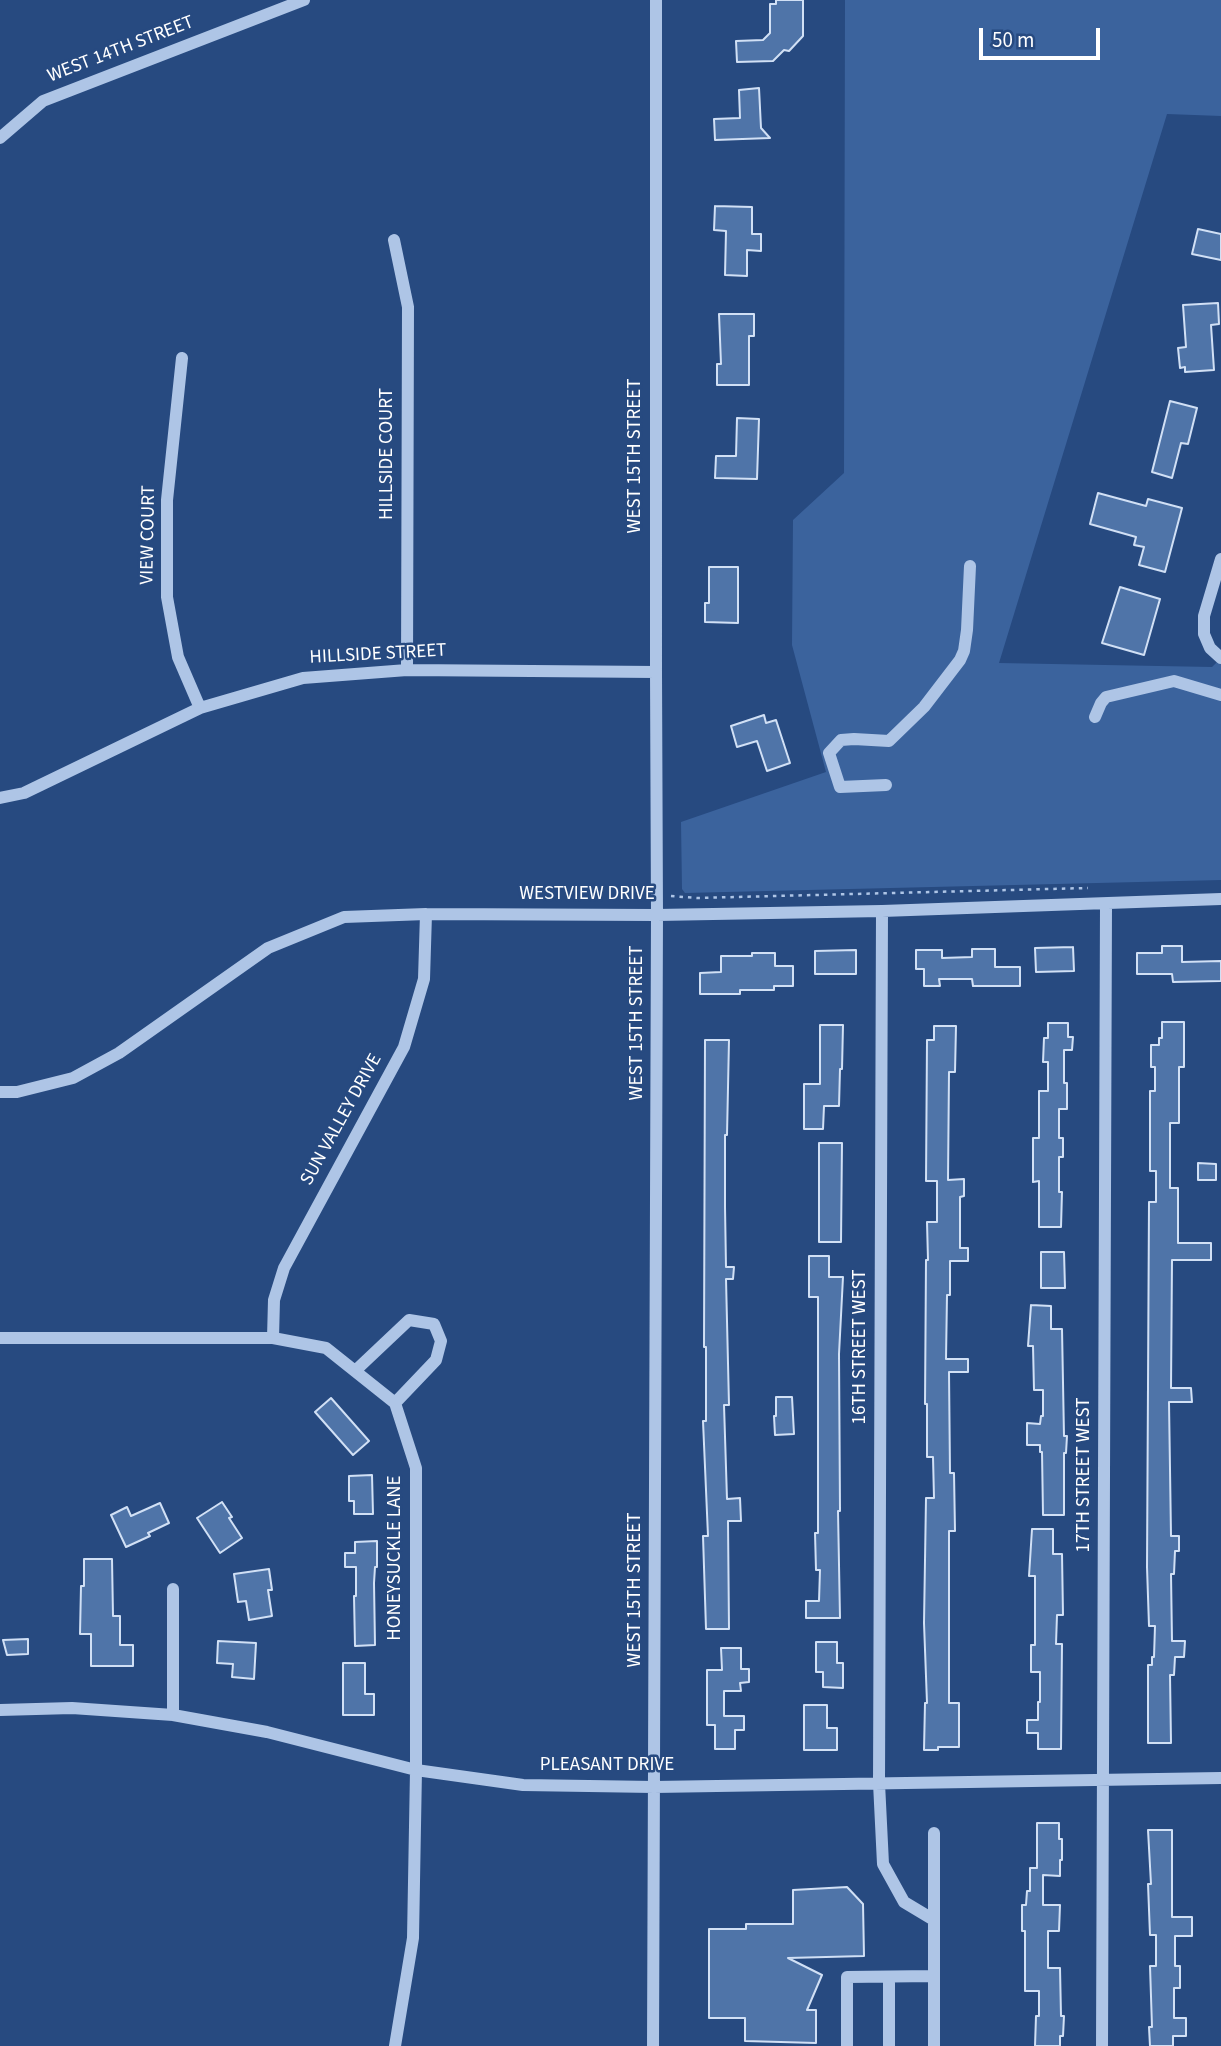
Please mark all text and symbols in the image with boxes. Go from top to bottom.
street label: WEST 14TH STREET [45,12,197,88]
scale bar [983,14,1104,58]
text: 50 m [992,25,1034,55]
street label: WEST 15TH STREET [625,379,647,533]
street label: HILLSIDE COURT [377,388,399,520]
street label: VIEW COURT [137,485,161,585]
street label: HILLSIDE STREET [309,640,447,670]
street label: WESTVIEW DRIVE [519,884,655,906]
street label: WEST 15TH STREET [627,946,649,1100]
street label: SUN VALLEY DRIVE [296,1050,388,1190]
street label: 16TH STREET WEST [850,1270,872,1424]
street label: 17TH STREET WEST [1074,1398,1096,1552]
street label: HONEYSUCKLE LANE [385,1475,407,1641]
street label: WEST 15TH STREET [625,1513,647,1667]
street label: PLEASANT DRIVE [540,1755,674,1777]

